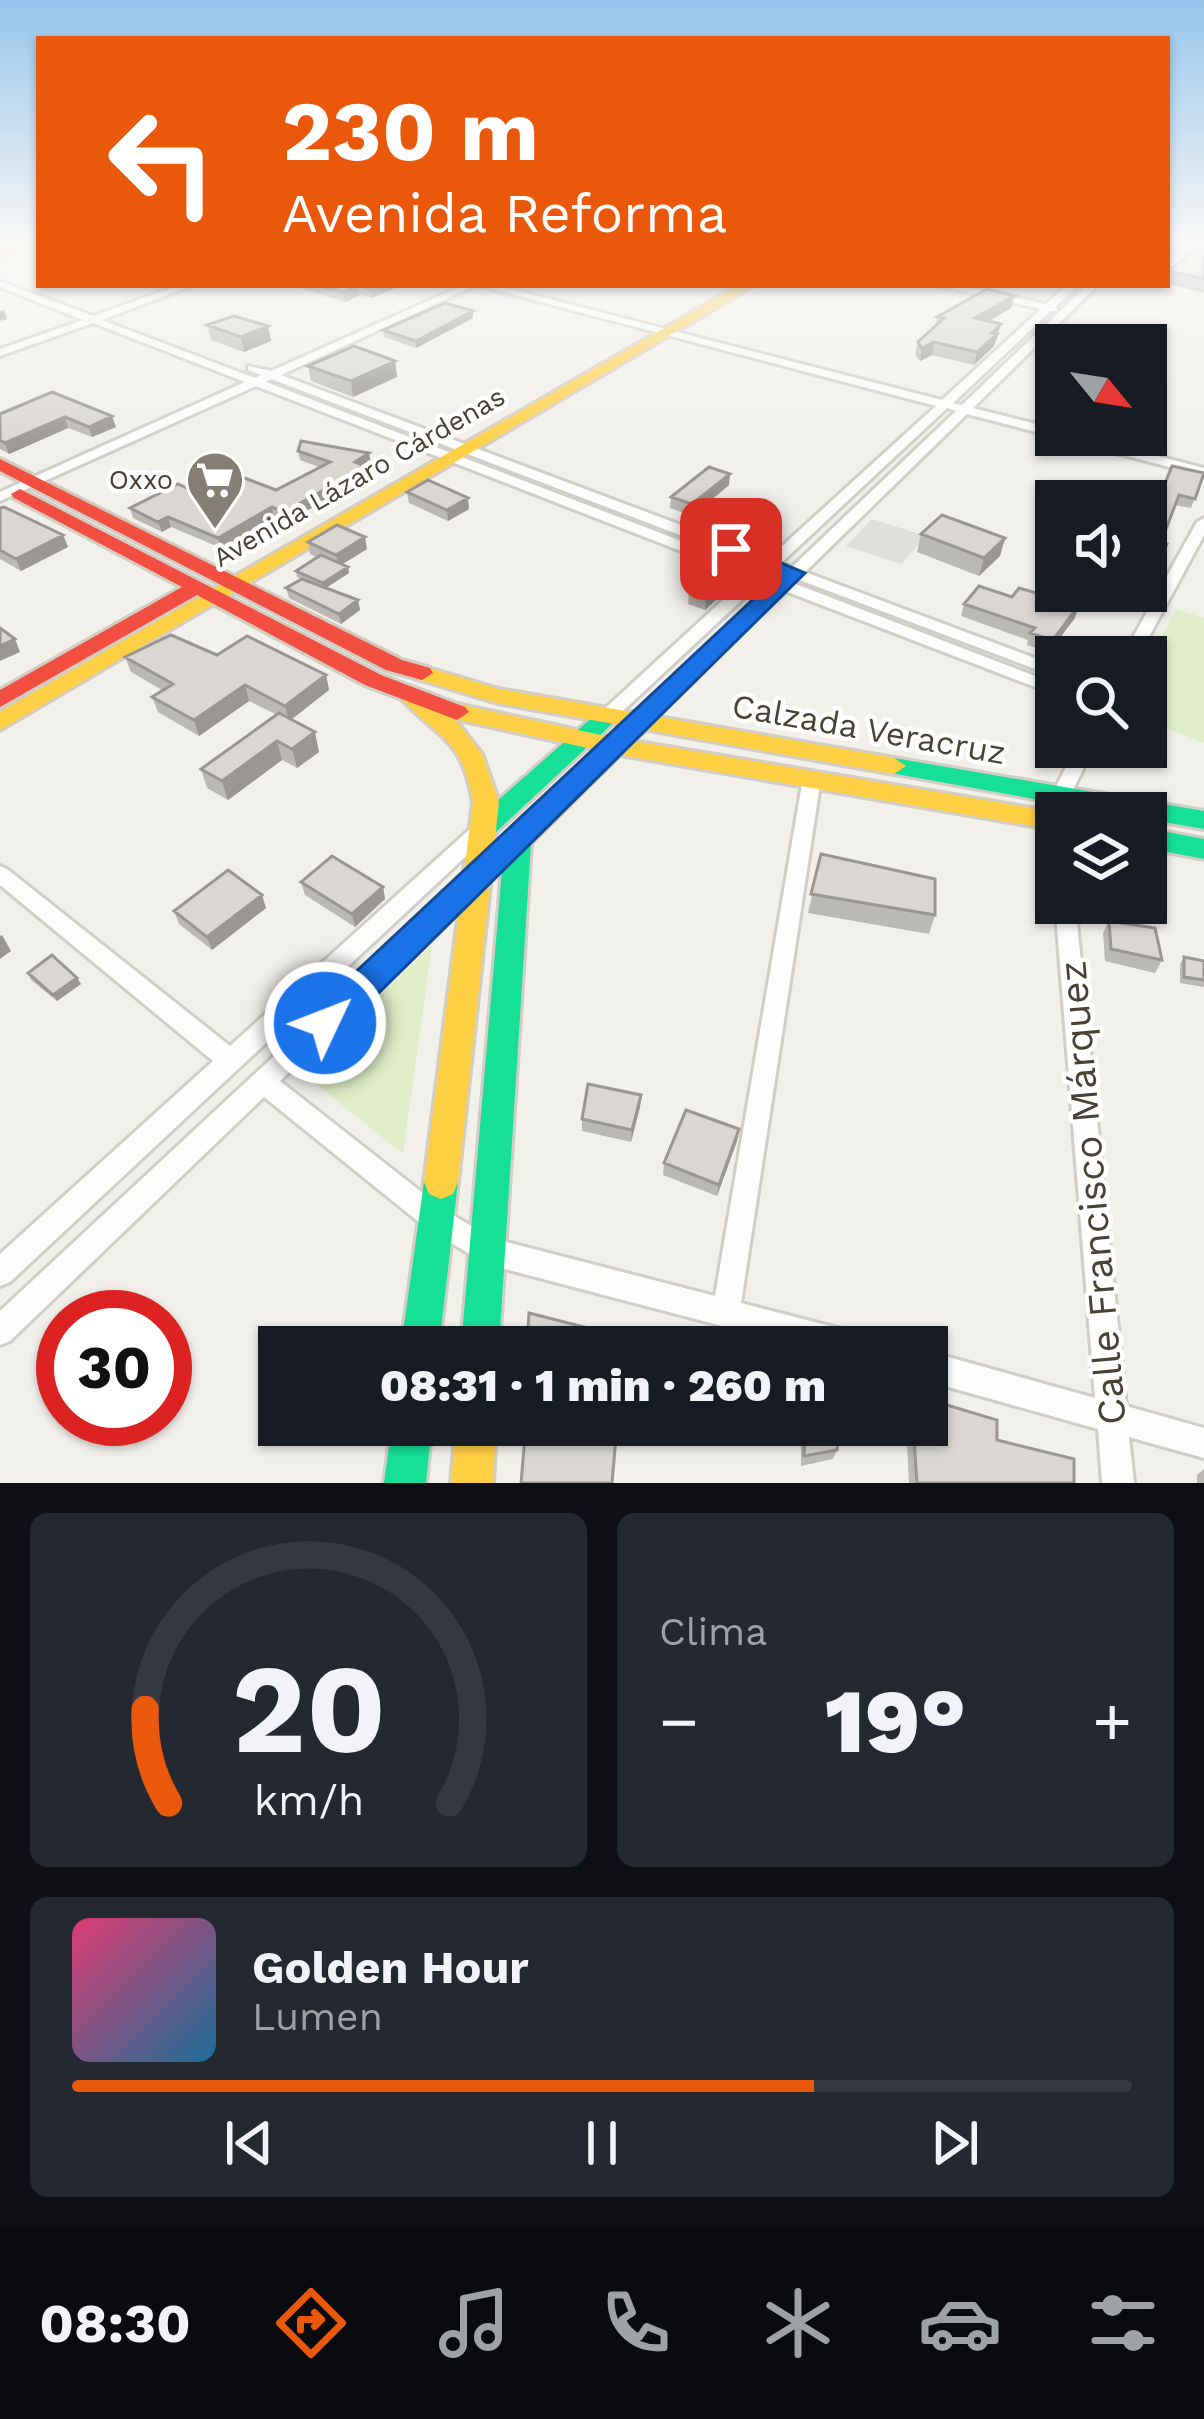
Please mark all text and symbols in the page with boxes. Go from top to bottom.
text: 230 m [282,82,539,180]
icon: left [84,84,240,240]
text: Avenida Reforma [282,182,727,245]
north arrow [1035,324,1167,456]
map controls [1035,324,1167,924]
street label: Avenida Lázaro Cárdenas [207,380,511,574]
supermarket icon: Oxxo [184,449,246,531]
place label: Oxxo [109,464,173,496]
button: sound [1035,480,1167,612]
pin [680,498,782,600]
icon: arrive [698,516,764,582]
button: search [1035,636,1167,768]
street label: Calzada Veracruz [729,686,1009,772]
button: layers [1035,792,1167,924]
street label: Calle Francisco Márquez [1049,959,1135,1427]
position arrow [262,960,388,1086]
speed limit sign: 30 [36,1290,192,1446]
text: 08:31 · 1 min · 260 m [380,1359,826,1412]
text: Clima [659,1609,767,1654]
text: 20 [231,1636,386,1782]
text: 19° [825,1668,966,1774]
text: − [659,1683,699,1760]
text: + [1092,1683,1132,1760]
text: km/h [253,1775,364,1825]
text: Golden Hour [252,1941,529,1994]
text: Lumen [252,1994,383,2039]
icon: previous [216,2110,282,2176]
icon: pause [569,2110,635,2176]
icon: next [922,2110,988,2176]
icon: directions [269,2281,353,2365]
icon: music [432,2281,516,2365]
icon: phone [594,2281,678,2365]
icon: climate [756,2281,840,2365]
icon: car [918,2281,1002,2365]
icon: filters [1081,2281,1165,2365]
text: 08:30 [39,2292,191,2355]

